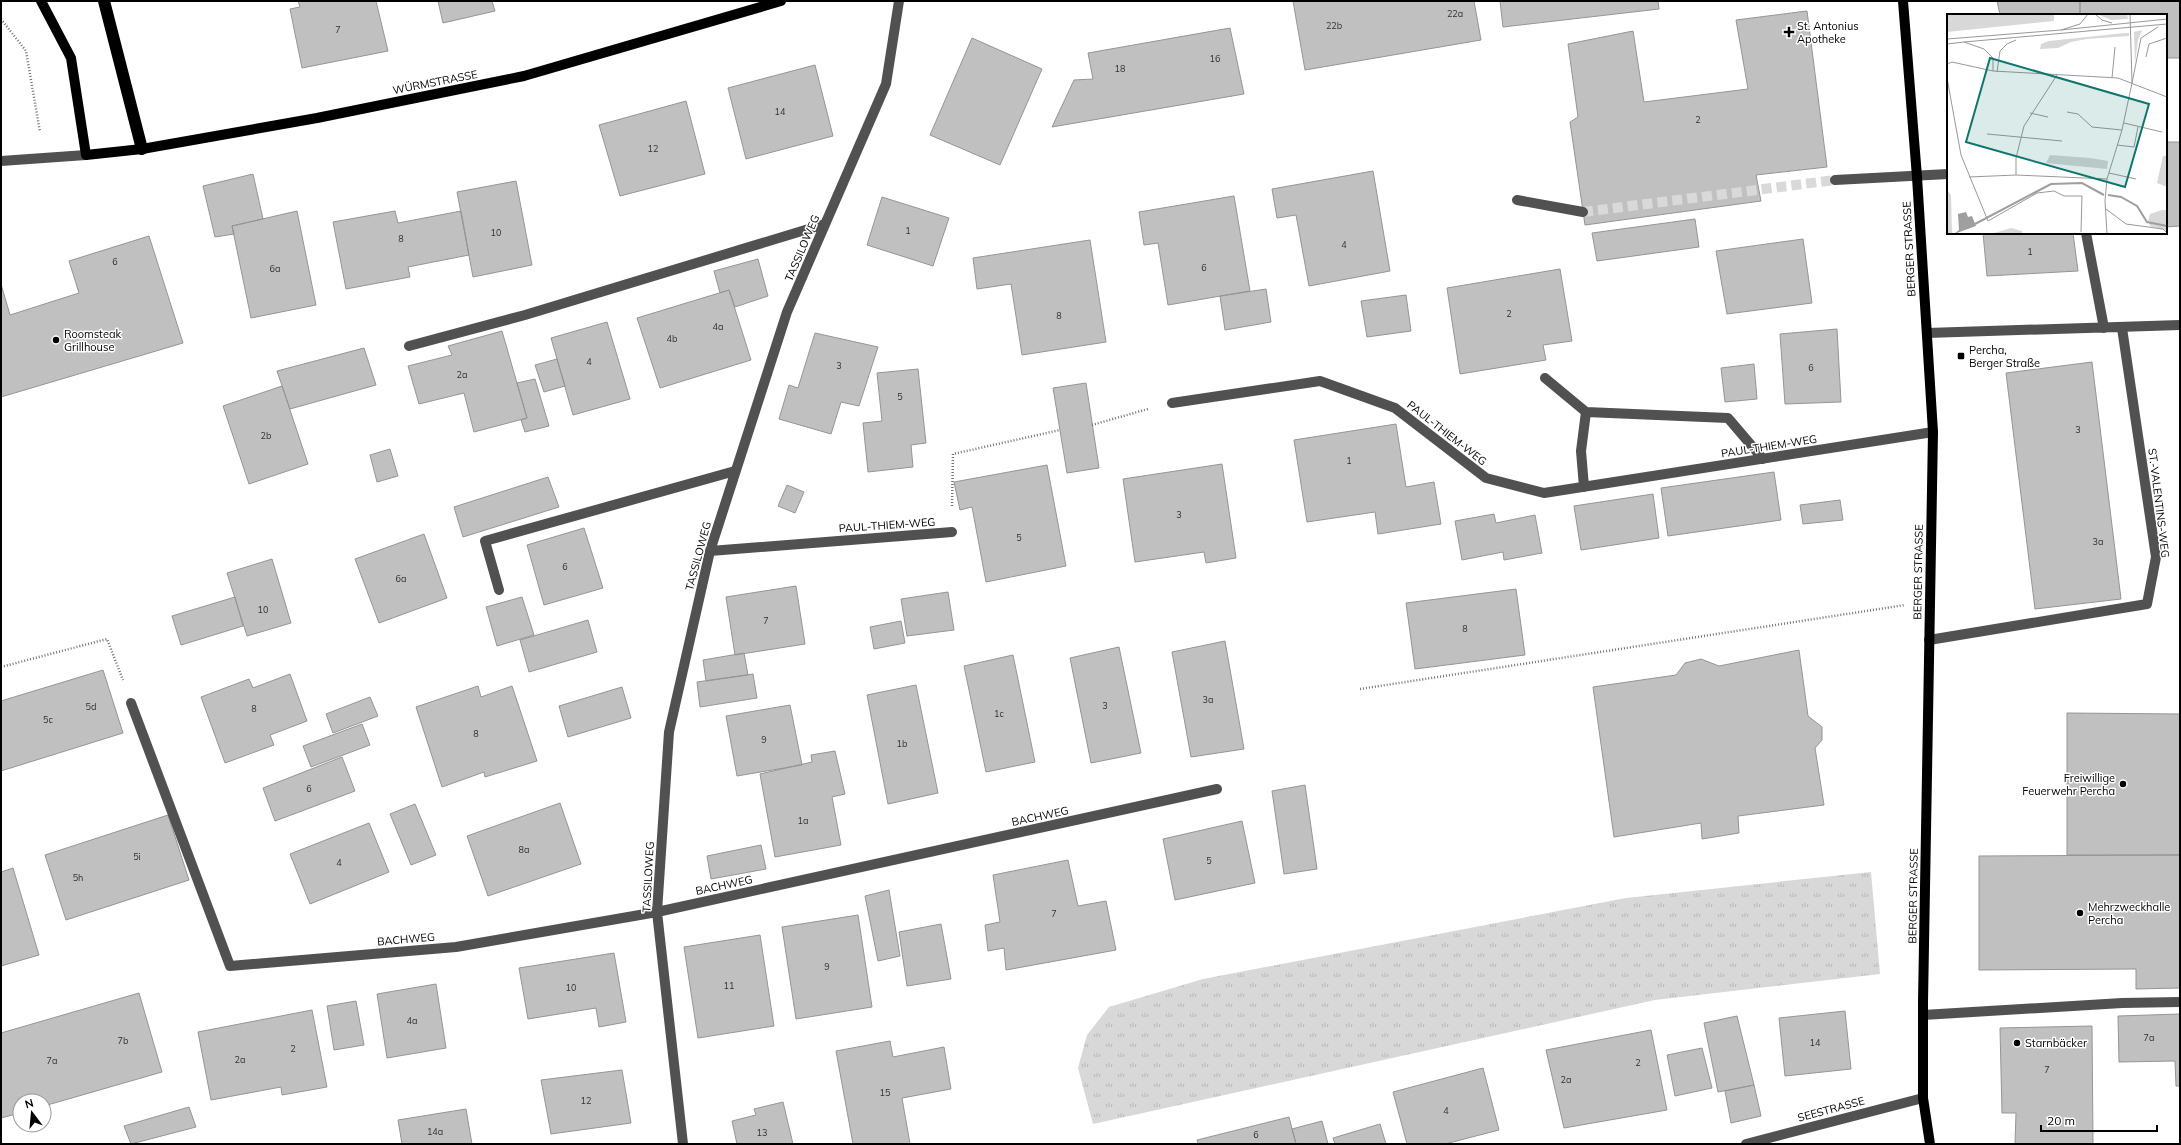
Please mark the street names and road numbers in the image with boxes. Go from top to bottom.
street label: WÜRMSTRASSE [391,67,479,97]
street label: BERGER STRASSE [1900,201,1918,297]
street label: TASSILOWEG [782,213,822,283]
street label: PAUL-THIEM-WEG [1404,398,1490,468]
street label: PAUL-THIEM-WEG [1720,432,1818,460]
street label: ST.-VALENTINS-WEG [2145,447,2173,559]
street label: PAUL-THIEM-WEG [838,515,936,535]
street label: TASSILOWEG [682,520,714,592]
street label: BERGER STRASSE [1910,524,1926,620]
street label: BACHWEG [1010,803,1070,829]
street label: TASSILOWEG [639,841,657,913]
street label: BERGER STRASSE [1905,848,1921,944]
street label: BACHWEG [694,872,754,898]
street label: BACHWEG [376,929,436,949]
street label: SEESTRASSE [1796,1093,1866,1125]

